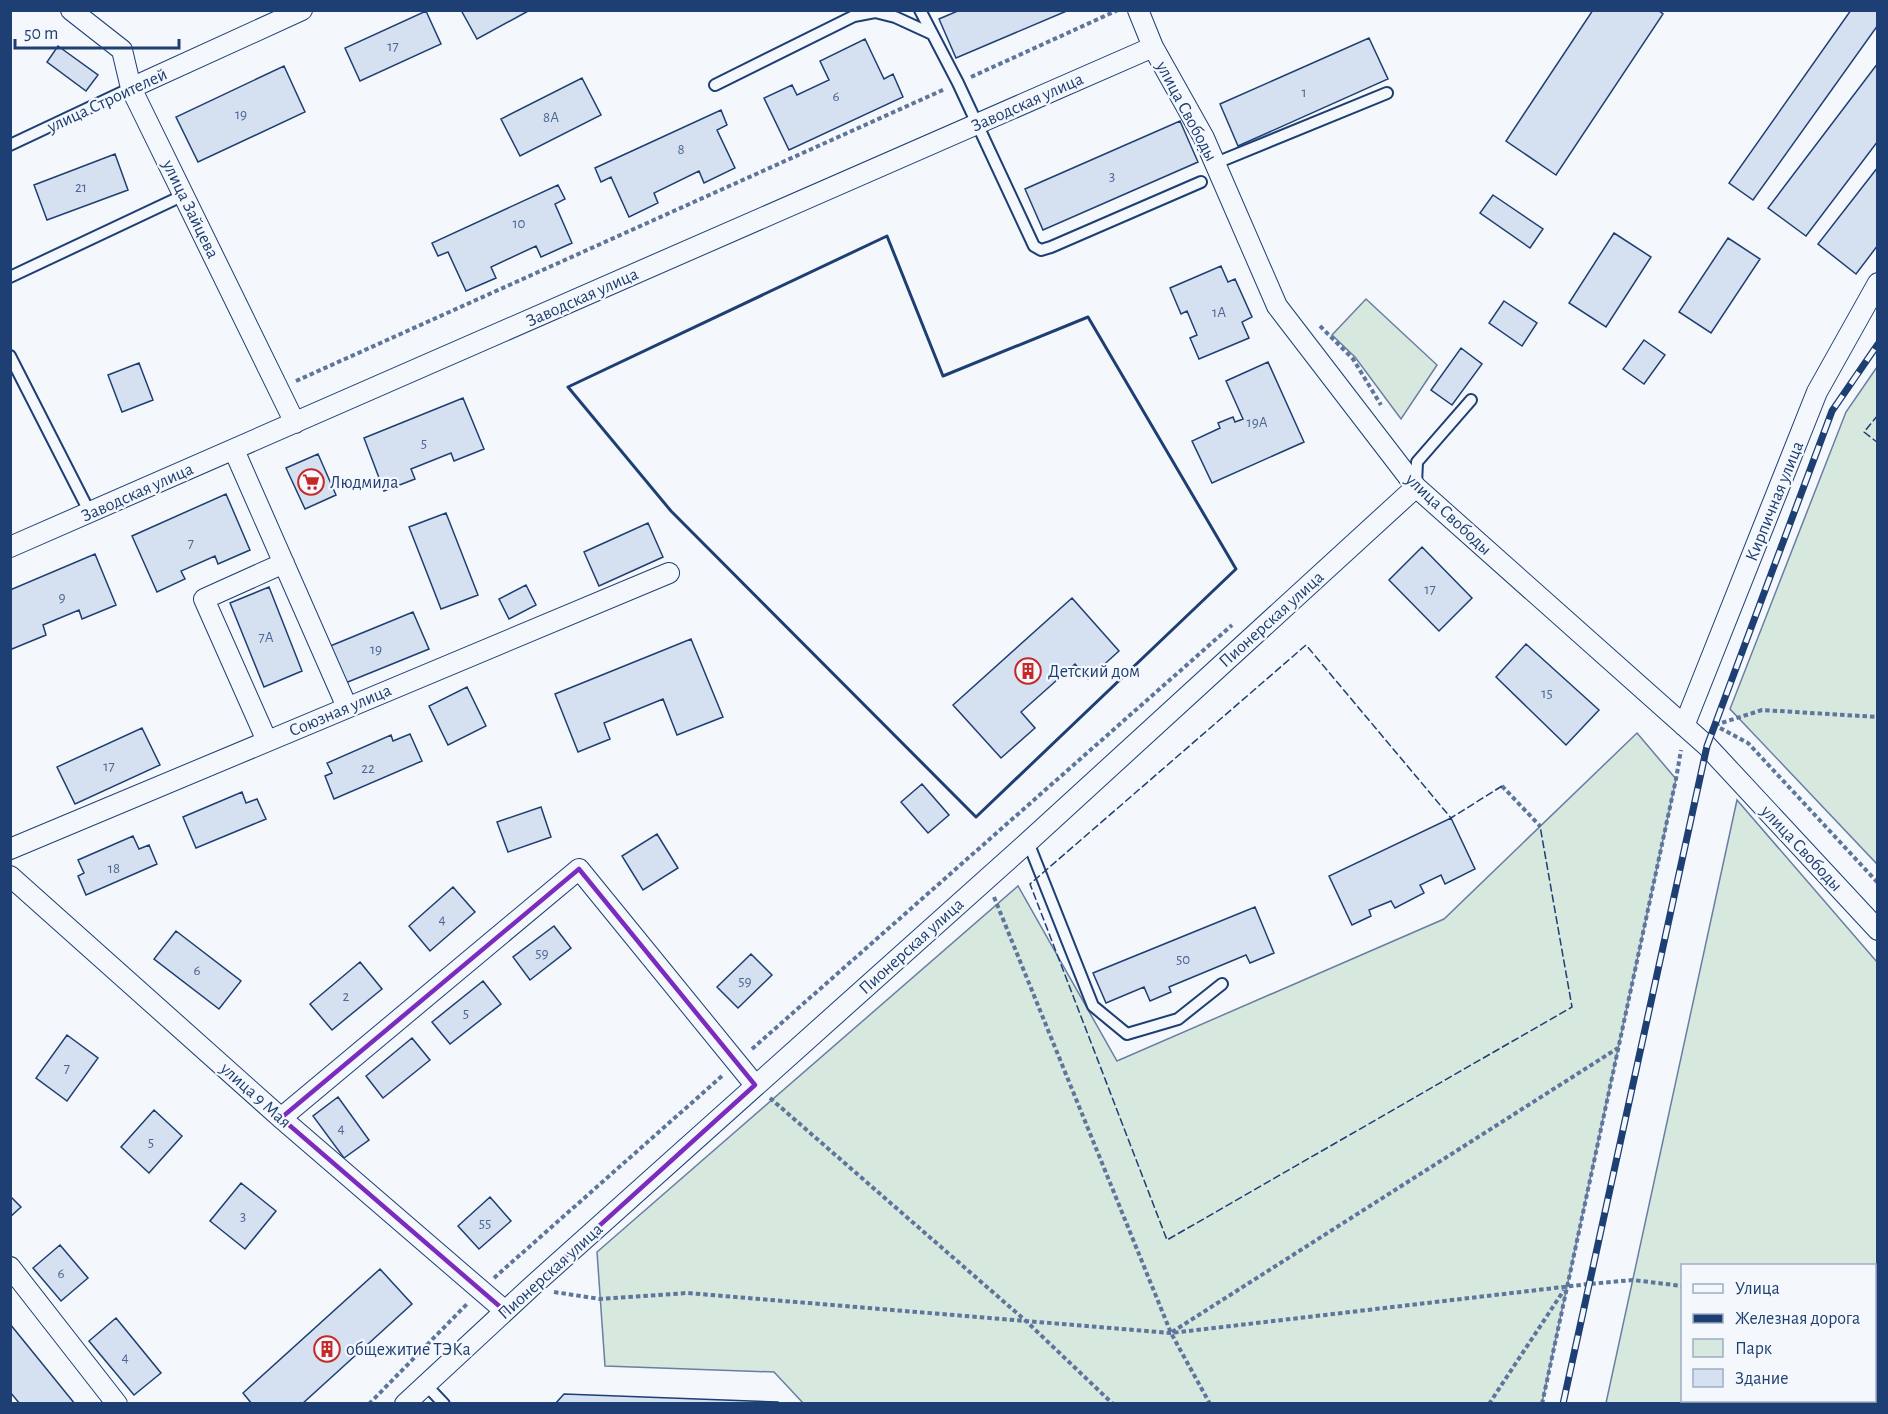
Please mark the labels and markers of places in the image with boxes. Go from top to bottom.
supermarket icon: Людмила [296,467,326,497]
place label: Людмила [330,474,398,492]
building icon: Детский дом [1013,656,1043,686]
place label: Детский дом [1048,663,1140,681]
building icon: общежитие ТЭКа [312,1334,342,1364]
place label: общежитие ТЭКа [346,1340,471,1359]

